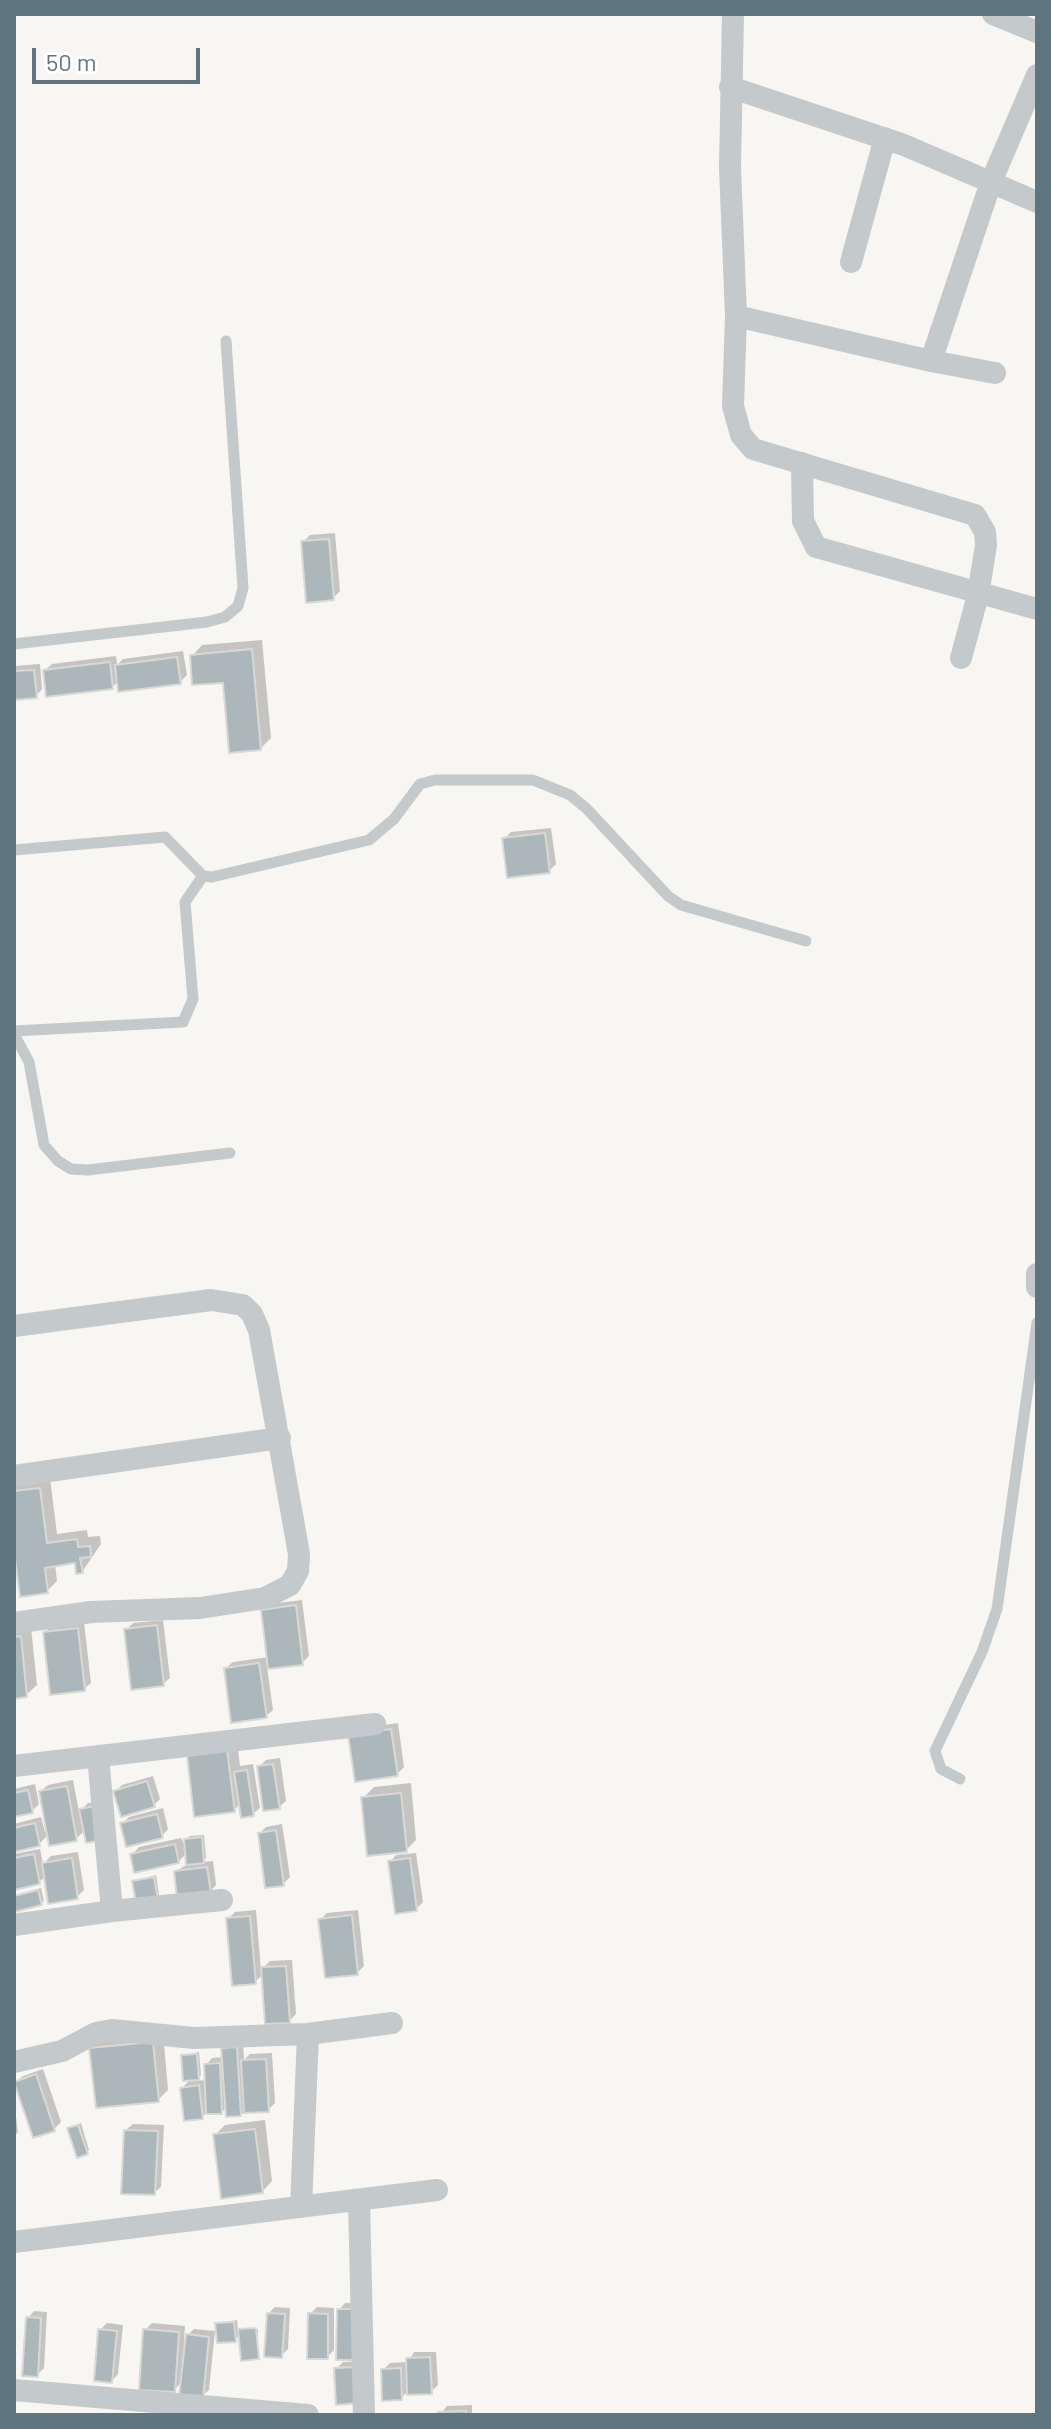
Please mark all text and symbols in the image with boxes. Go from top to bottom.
scale bar [36,32,204,82]
text: 50 m [46,47,97,76]

